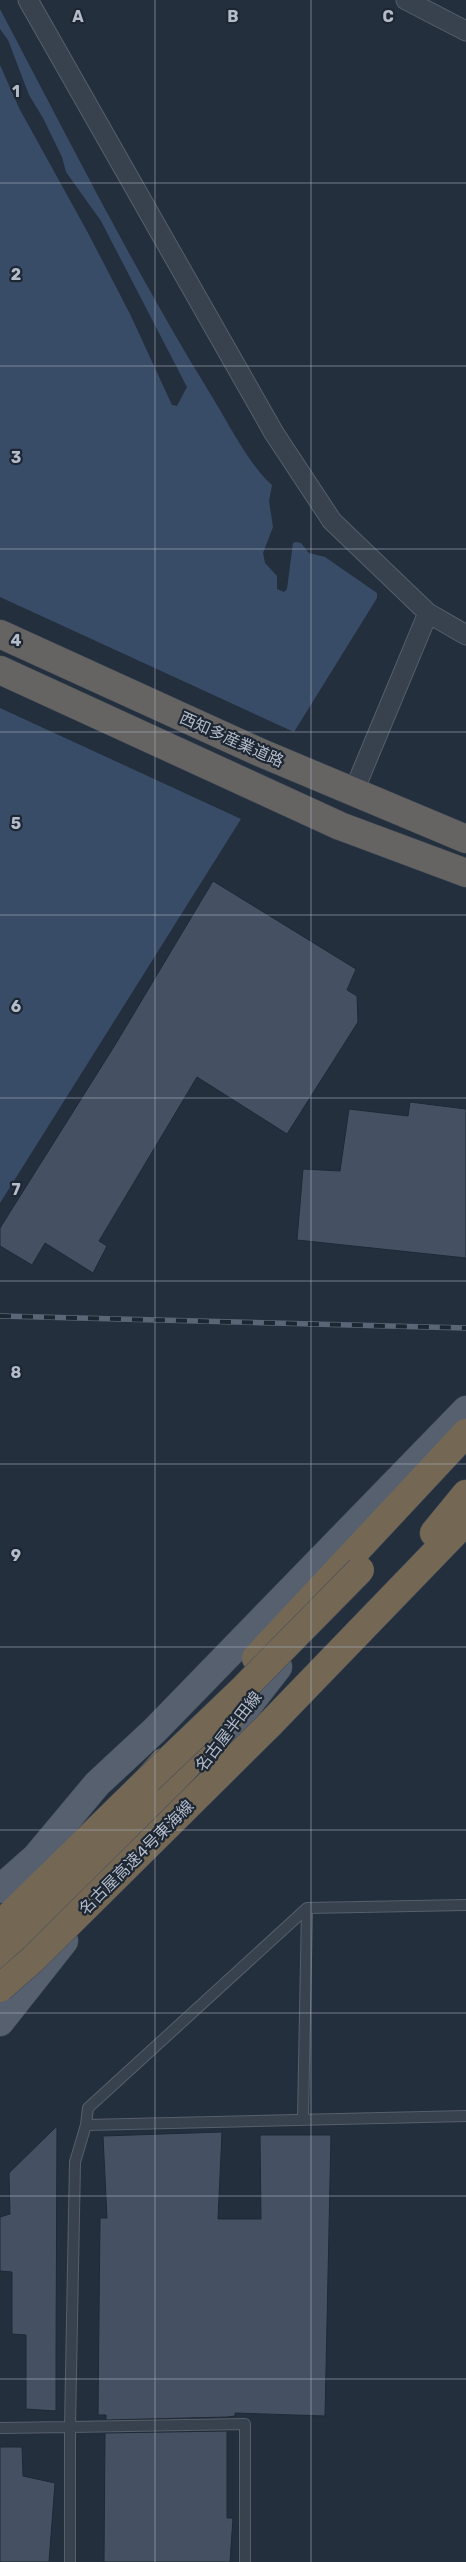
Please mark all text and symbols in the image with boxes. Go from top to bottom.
text: A [72,7,84,26]
text: B [227,7,239,26]
text: C [382,7,394,26]
text: 1 [12,82,20,101]
text: 2 [11,265,21,284]
text: 3 [11,448,21,467]
text: 4 [11,631,22,650]
street label: 西知多産業道路 [177,708,287,771]
text: 5 [11,814,21,833]
text: 6 [11,997,21,1016]
text: 7 [11,1180,21,1199]
text: 8 [11,1363,22,1382]
text: 9 [11,1546,21,1565]
street label: 名古屋半田線 [191,1688,265,1775]
street label: 名古屋高速4号東海線 [75,1796,197,1918]

